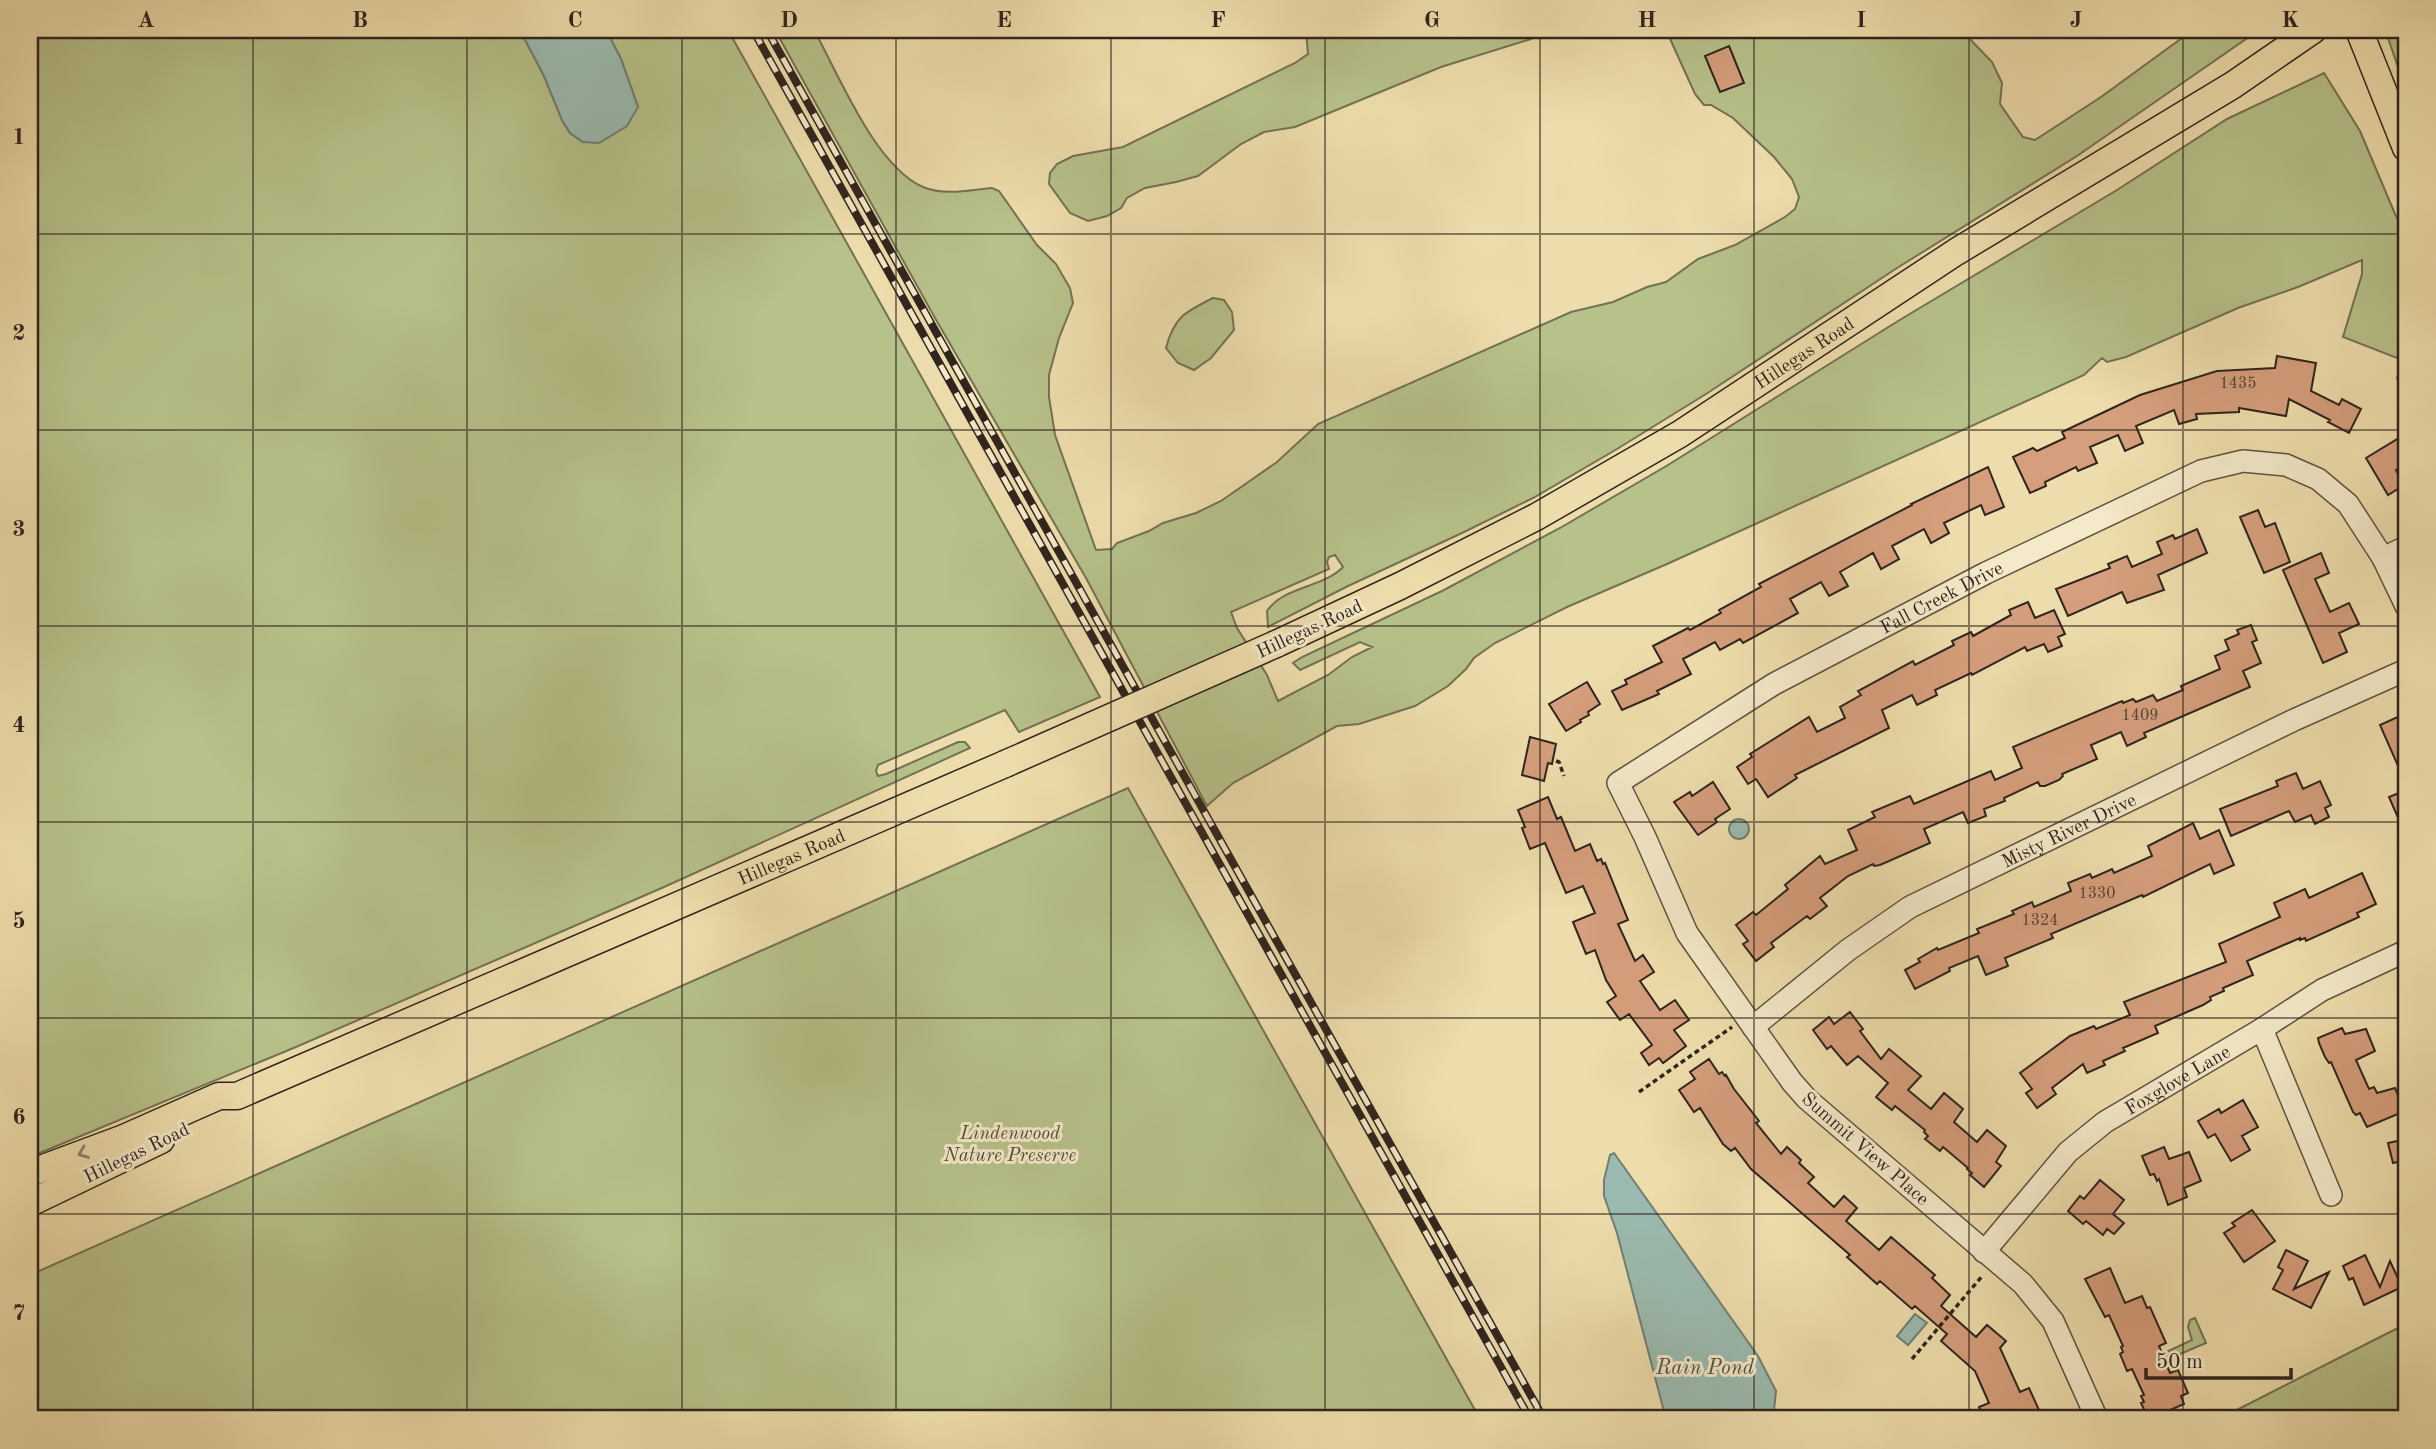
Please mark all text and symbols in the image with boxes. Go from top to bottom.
text: A [137,9,155,32]
text: B [352,9,368,32]
text: C [567,9,583,32]
text: D [780,9,798,32]
text: E [996,9,1012,32]
text: F [1210,9,1226,32]
text: G [1424,9,1440,32]
text: H [1638,9,1656,32]
text: I [1856,9,1866,32]
text: J [2070,9,2082,32]
text: K [2281,9,2299,32]
text: 1 [12,126,26,149]
street label: Hillegas Road [1752,315,1858,394]
text: 2 [12,322,26,345]
house number: 1435 [2219,376,2257,392]
text: 3 [12,518,26,541]
street label: Fall Creek Drive [1878,559,2007,639]
street label: Hillegas Road [1254,597,1366,663]
house number: 1409 [2121,708,2159,724]
text: 4 [12,714,26,737]
street label: Misty River Drive [1999,791,2140,873]
street label: Hillegas Road [736,827,849,890]
house number: 1330 [2078,886,2116,902]
text: 5 [12,910,26,933]
house number: 1324 [2021,913,2059,929]
street label: Foxglove Lane [2122,1043,2234,1120]
street label: Summit View Place [1797,1090,1932,1210]
text: 6 [12,1106,26,1129]
street label: Hillegas Road [81,1121,193,1188]
park label: Lindenwood Nature Preserve [943,1125,1076,1166]
one-way arrow [77,1145,89,1159]
text: 7 [12,1302,26,1325]
scale bar [2146,1337,2291,1381]
text: 50 m [2156,1352,2203,1373]
water label: Rain Pond [1655,1358,1755,1379]

